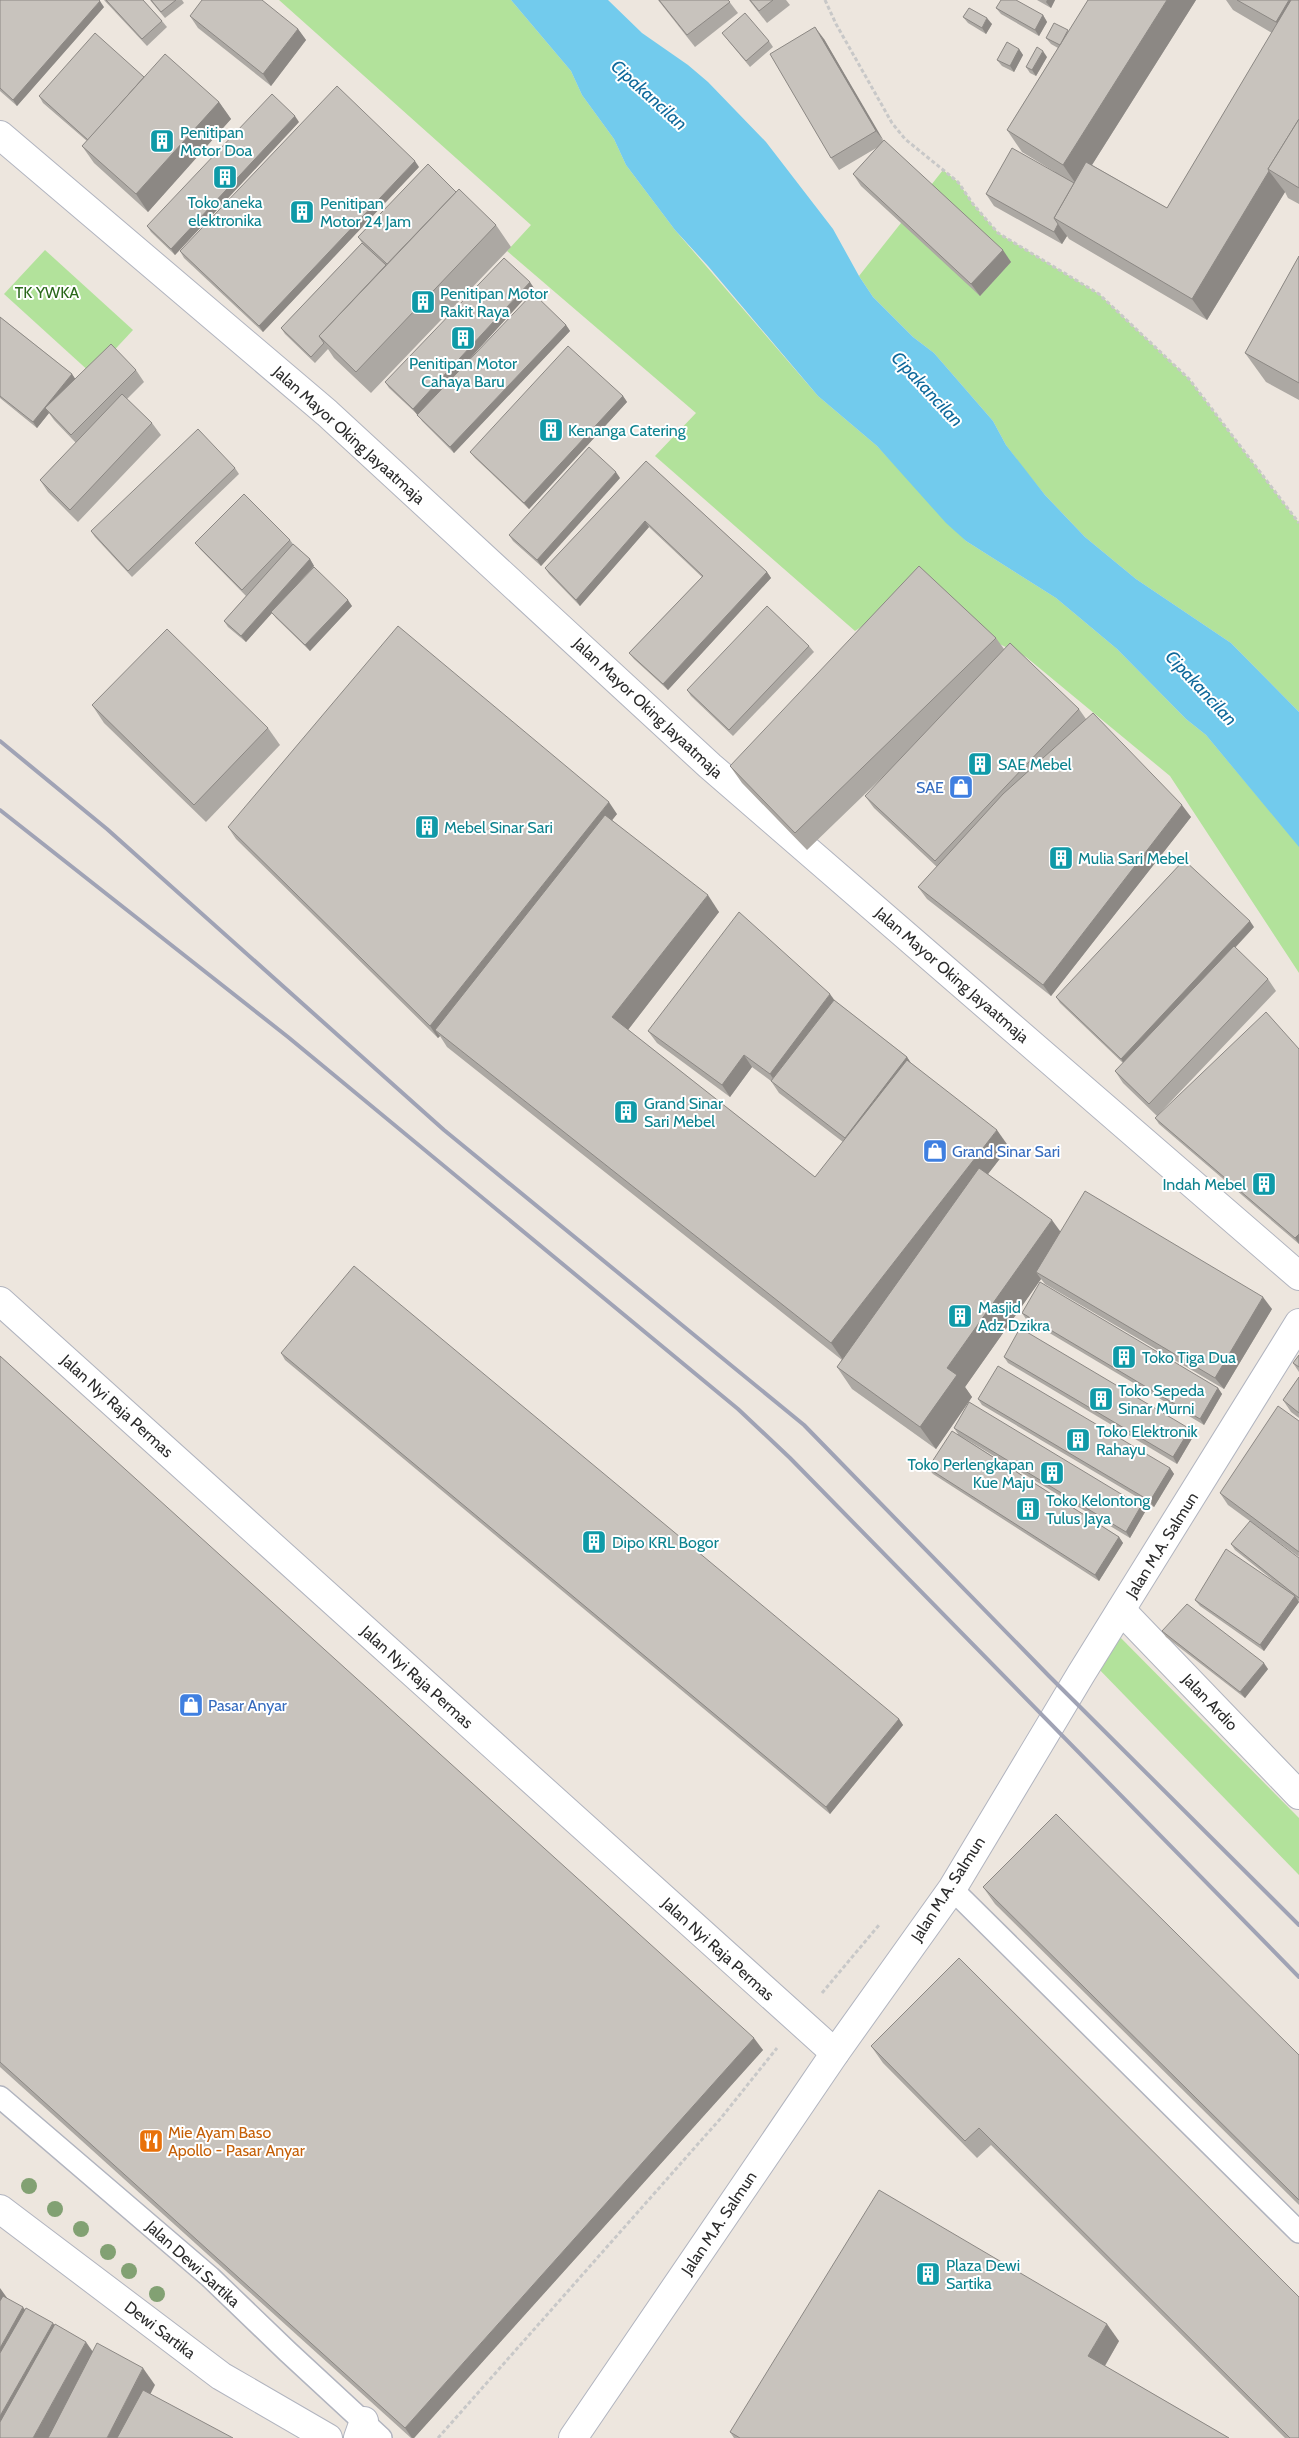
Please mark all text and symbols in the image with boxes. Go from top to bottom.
water label: Cipakancilan [606,55,692,135]
place label: Penitipan Motor Doa [180,123,253,160]
building icon: Penitipan Motor Doa [149,128,175,154]
building icon: Toko aneka elektronika [212,164,238,190]
place label: Toko aneka elektronika [188,193,263,230]
place label: Penitipan Motor 24 Jam [320,194,411,231]
building icon: Penitipan Motor 24 Jam [289,199,315,225]
park label: TK YWKA [15,283,79,302]
place label: Penitipan Motor Rakit Raya [440,284,549,321]
building icon: Penitipan Motor Rakit Raya [410,289,436,315]
building icon: Penitipan Motor Cahaya Baru [450,325,476,351]
water label: Cipakancilan [887,347,967,431]
place label: Penitipan Motor Cahaya Baru [409,354,518,391]
street label: Jalan Mayor Oking Jayaatmaja [269,361,429,508]
building icon: Kenanga Catering [538,417,564,443]
place label: Kenanga Catering [568,421,687,440]
street label: Jalan Mayor Oking Jayaatmaja [569,633,727,782]
water label: Cipakancilan [1161,646,1241,730]
building icon: SAE Mebel [967,751,993,777]
place label: SAE Mebel [998,755,1072,774]
shop icon: SAE [948,774,974,800]
place label: SAE [916,778,944,797]
building icon: Mebel Sinar Sari [414,814,440,840]
place label: Mebel Sinar Sari [444,818,553,837]
building icon: Mulia Sari Mebel [1048,845,1074,871]
place label: Mulia Sari Mebel [1078,849,1189,868]
street label: Jalan Mayor Oking Jayaatmaja [871,902,1033,1047]
place label: Grand Sinar Sari Mebel [644,1094,724,1131]
building icon: Grand Sinar Sari Mebel [613,1099,639,1125]
shop icon: Grand Sinar Sari [922,1138,948,1164]
place label: Grand Sinar Sari [952,1142,1060,1161]
building icon: Indah Mebel [1251,1171,1277,1197]
place label: Indah Mebel [1162,1175,1246,1194]
place label: Masjid Adz Dzikra [978,1298,1050,1335]
building icon: Masjid Adz Dzikra [947,1303,973,1329]
building icon: Toko Tiga Dua [1111,1344,1137,1370]
place label: Toko Tiga Dua [1142,1348,1236,1367]
street label: Jalan Nyi Raja Permas [56,1350,177,1462]
place label: Toko Sepeda Sinar Murni [1118,1381,1205,1418]
building icon: Toko Sepeda Sinar Murni [1088,1386,1114,1412]
place label: Toko Elektronik Rahayu [1096,1422,1199,1459]
building icon: Toko Elektronik Rahayu [1065,1427,1091,1453]
place label: Toko Perlengkapan Kue Maju [907,1455,1034,1492]
building icon: Toko Perlengkapan Kue Maju [1039,1460,1065,1486]
street label: Jalan M.A. Salmun [1121,1489,1202,1602]
place label: Toko Kelontong Tulus Jaya [1046,1491,1151,1528]
building icon: Toko Kelontong Tulus Jaya [1015,1496,1041,1522]
building icon: Dipo KRL Bogor [581,1529,607,1555]
place label: Dipo KRL Bogor [612,1533,720,1552]
street label: Jalan Nyi Raja Permas [356,1621,477,1733]
street label: Jalan Ardio [1178,1669,1242,1734]
shop icon: Pasar Anyar [178,1692,204,1718]
place label: Pasar Anyar [208,1696,288,1715]
street label: Jalan M.A. Salmun [907,1833,989,1946]
street label: Jalan Nyi Raja Permas [657,1893,778,2005]
place label: Mie Ayam Baso Apollo - Pasar Anyar [168,2123,306,2160]
restaurant icon: Mie Ayam Baso Apollo - Pasar Anyar [138,2128,164,2154]
street label: Jalan M.A. Salmun [677,2168,761,2279]
street label: Jalan Dewi Sartika [141,2216,244,2311]
place label: Plaza Dewi Sartika [946,2256,1020,2293]
building icon: Plaza Dewi Sartika [915,2261,941,2287]
street label: Dewi Sartika [121,2297,199,2363]

